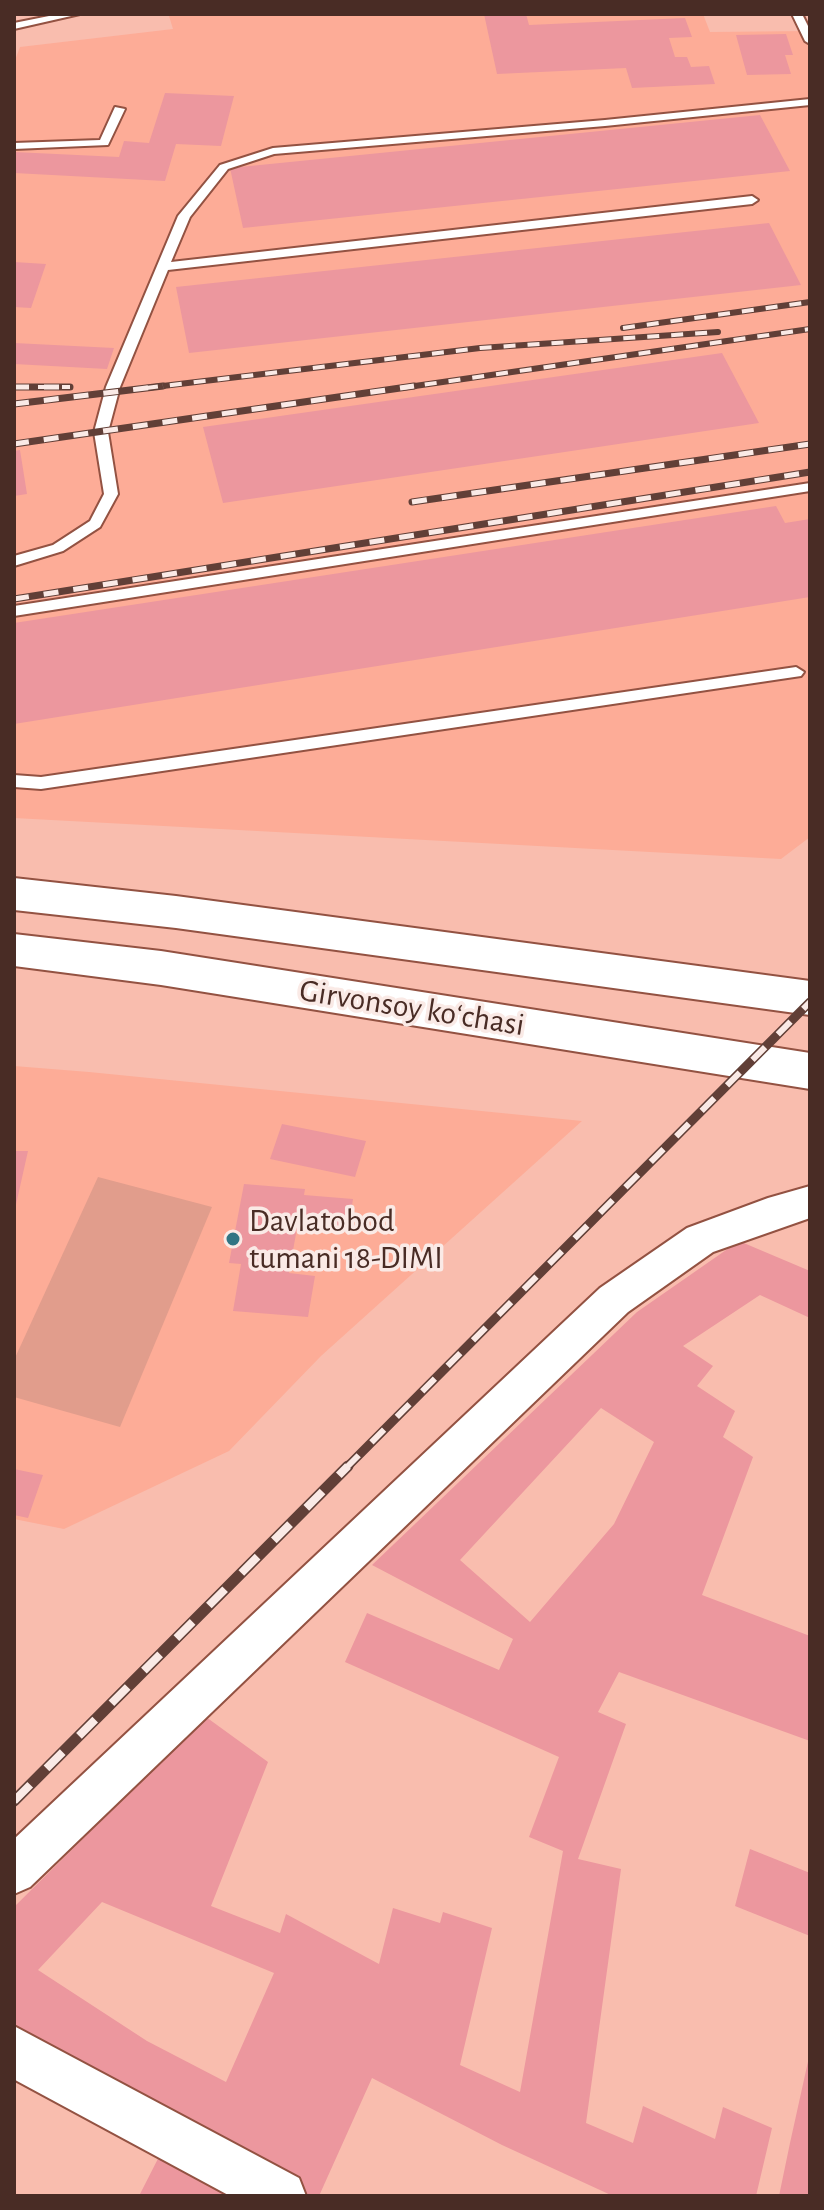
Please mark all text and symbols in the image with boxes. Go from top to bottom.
street label: Girvonsoy koʻchasi [297,971,527,1045]
place label: Davlatobod tumani 18-DIMI [249,1202,443,1277]
marker: Davlatobod tumani 18-DIMI [224,1230,242,1248]

